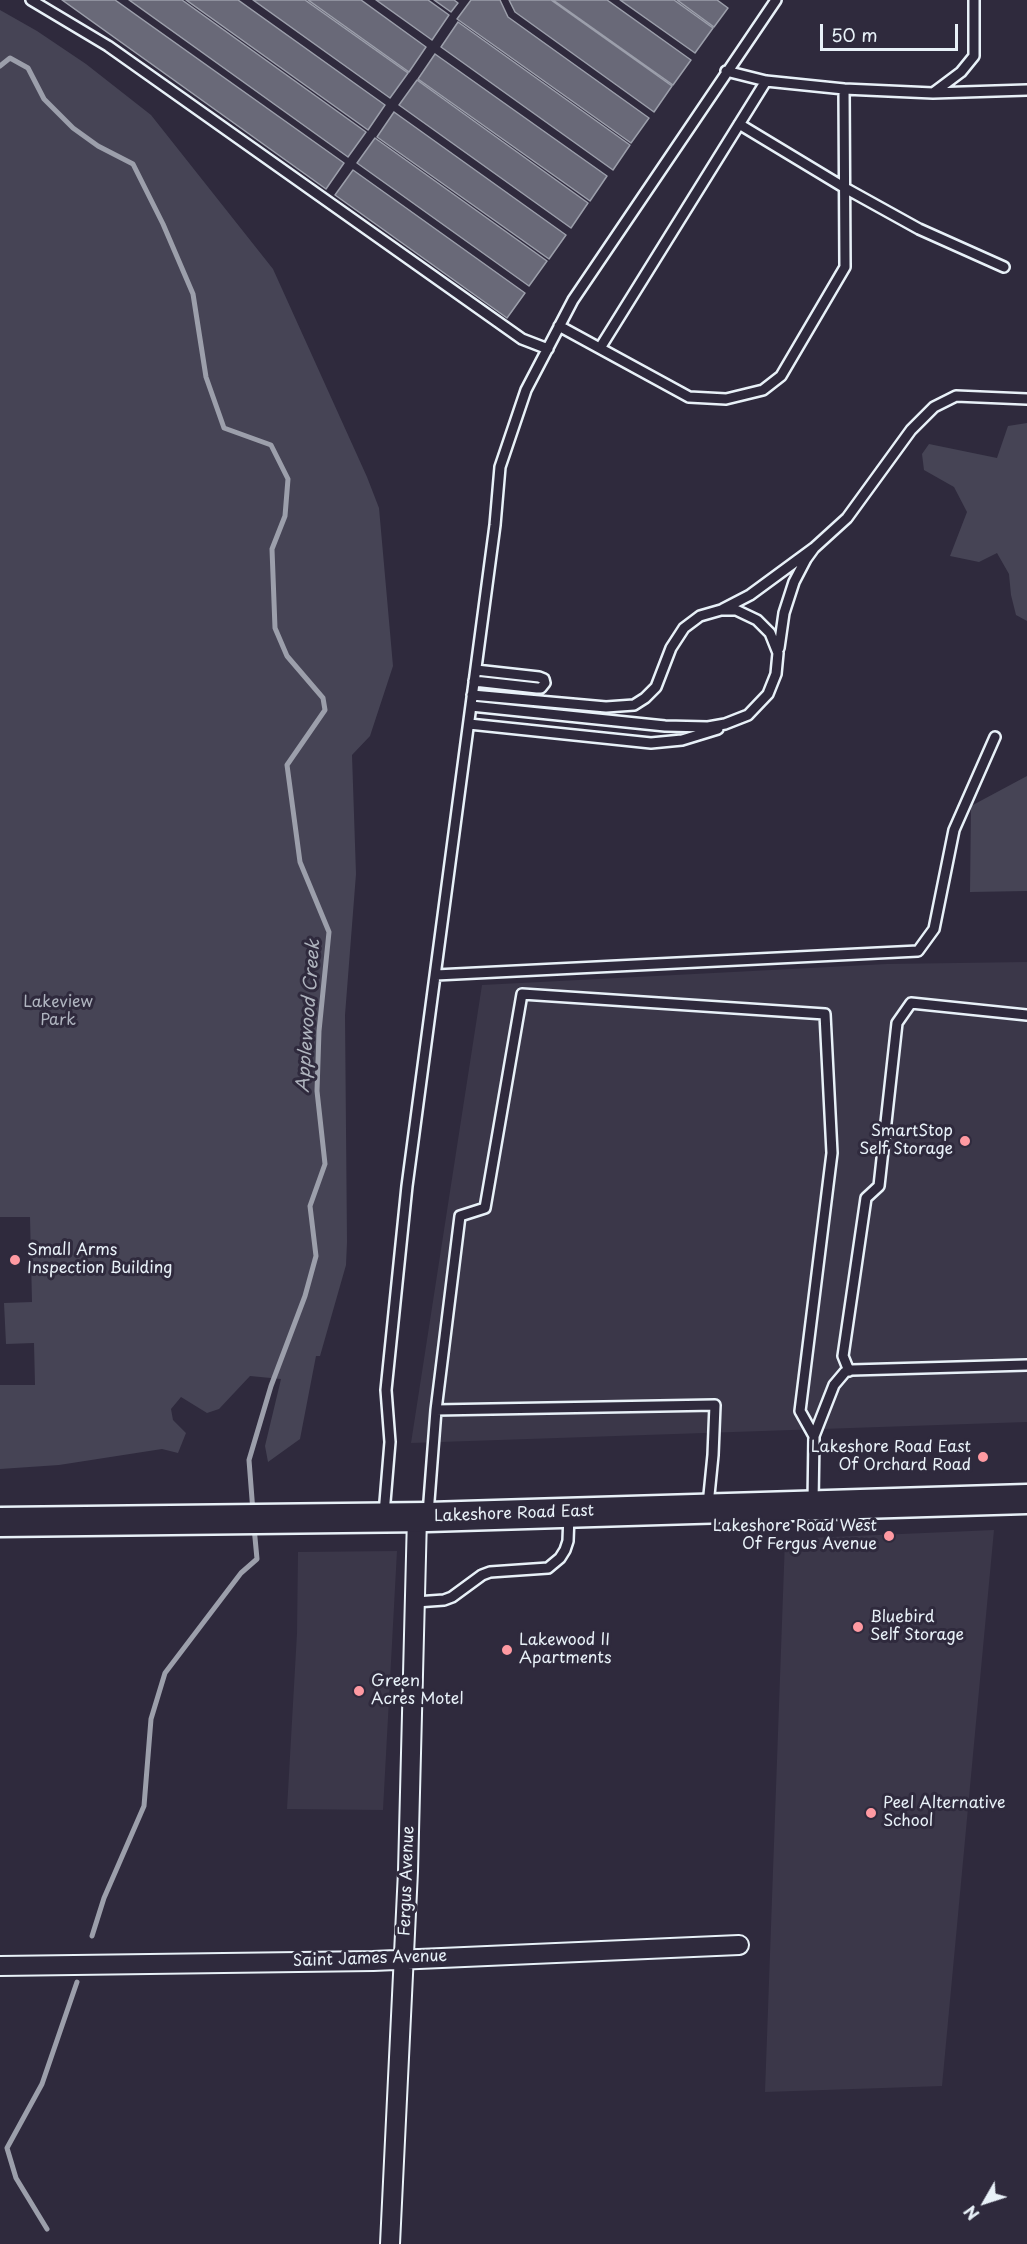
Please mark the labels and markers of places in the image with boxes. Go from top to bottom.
place label: SmartStop Self Storage [859,1122,953,1160]
marker: SmartStop Self Storage [958,1134,972,1148]
place label: Small Arms Inspection Building [27,1241,172,1279]
marker: Small Arms Inspection Building [8,1253,22,1267]
place label: Lakeshore Road East Of Orchard Road [811,1438,971,1476]
marker: Lakeshore Road East Of Orchard Road [976,1450,990,1464]
place label: Lakeshore Road West Of Fergus Avenue [713,1517,877,1555]
marker: Lakeshore Road West Of Fergus Avenue [882,1529,896,1543]
place label: Bluebird Self Storage [870,1608,964,1646]
marker: Bluebird Self Storage [851,1620,865,1634]
place label: Lakewood II Apartments [519,1631,611,1669]
marker: Lakewood II Apartments [500,1643,514,1657]
place label: Green Acres Motel [371,1672,463,1710]
marker: Green Acres Motel [352,1684,366,1698]
place label: Peel Alternative School [883,1794,1006,1832]
marker: Peel Alternative School [864,1806,878,1820]

